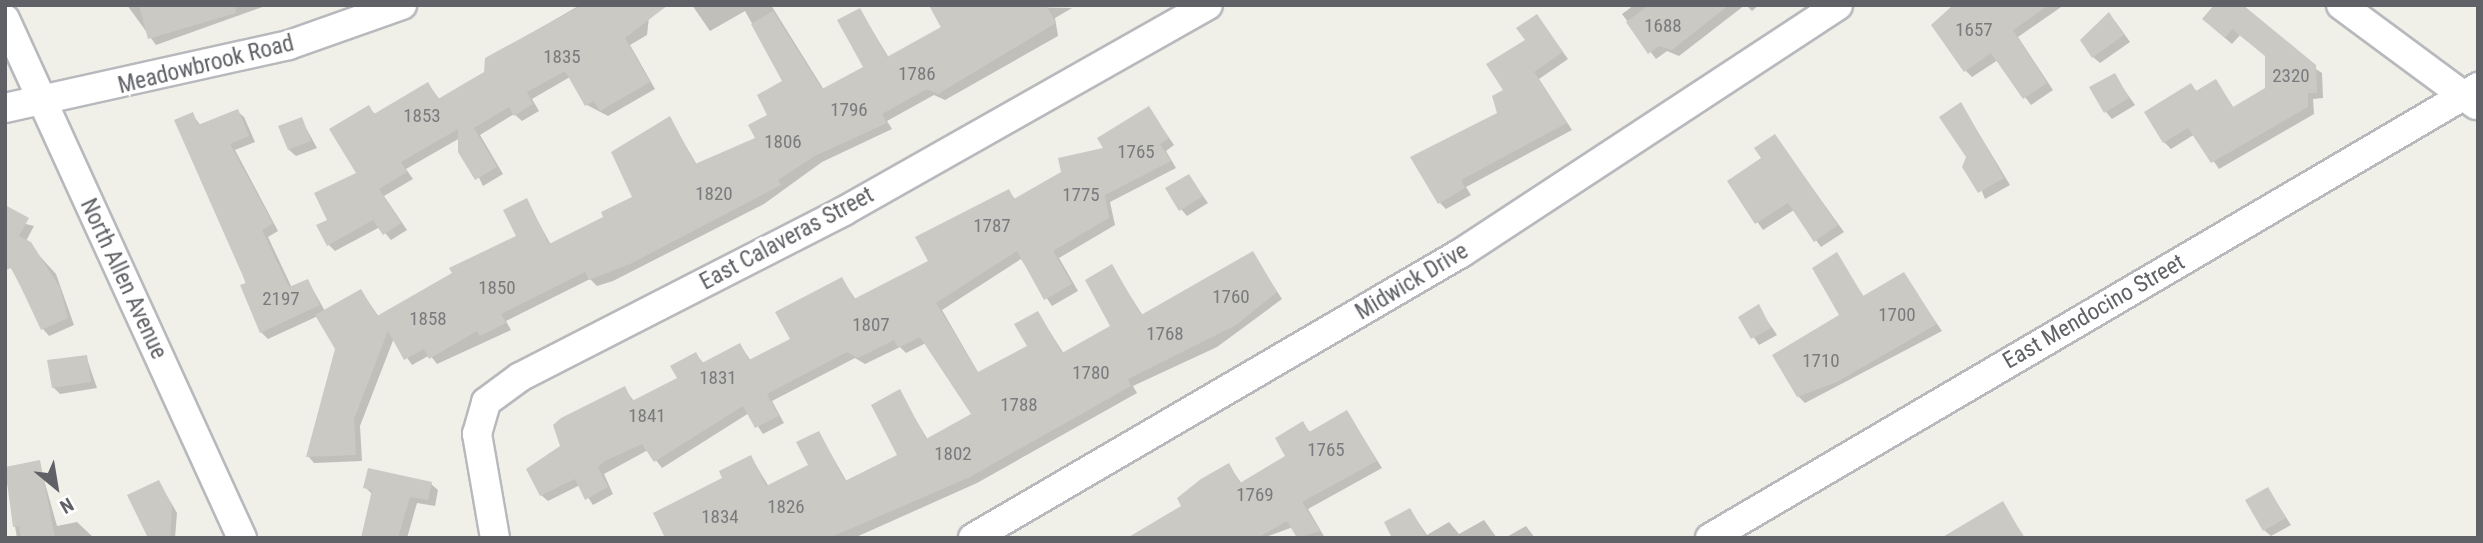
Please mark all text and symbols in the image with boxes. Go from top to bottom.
house number: 1688 [1644,15,1682,37]
house number: 1657 [1955,19,1993,41]
street label: Meadowbrook Road [115,30,297,100]
house number: 1835 [543,46,581,68]
house number: 1786 [898,63,936,85]
house number: 2320 [2272,65,2310,87]
house number: 1796 [830,99,868,121]
house number: 1853 [403,105,441,127]
house number: 1806 [764,131,802,153]
house number: 1765 [1117,141,1155,163]
street label: East Calaveras Street [695,182,879,296]
house number: 1820 [695,183,733,205]
house number: 1775 [1062,184,1100,206]
street label: North Allen Avenue [74,194,172,364]
house number: 1787 [973,215,1011,237]
street label: Midwick Drive [1351,238,1473,326]
street label: East Mendocino Street [1998,249,2190,375]
house number: 1850 [478,277,516,299]
house number: 1760 [1212,286,1250,308]
house number: 2197 [262,288,300,310]
house number: 1700 [1878,304,1916,326]
house number: 1858 [409,308,447,330]
house number: 1807 [852,314,890,336]
house number: 1768 [1146,323,1184,345]
house number: 1710 [1802,350,1840,372]
house number: 1780 [1072,362,1110,384]
house number: 1831 [699,367,737,389]
house number: 1788 [1000,394,1038,416]
house number: 1841 [628,405,666,427]
house number: 1765 [1307,439,1345,461]
house number: 1802 [934,443,972,465]
north arrow [21,452,91,522]
house number: 1769 [1236,484,1274,506]
text: N [56,493,78,518]
house number: 1826 [767,496,805,518]
house number: 1834 [701,506,739,528]

